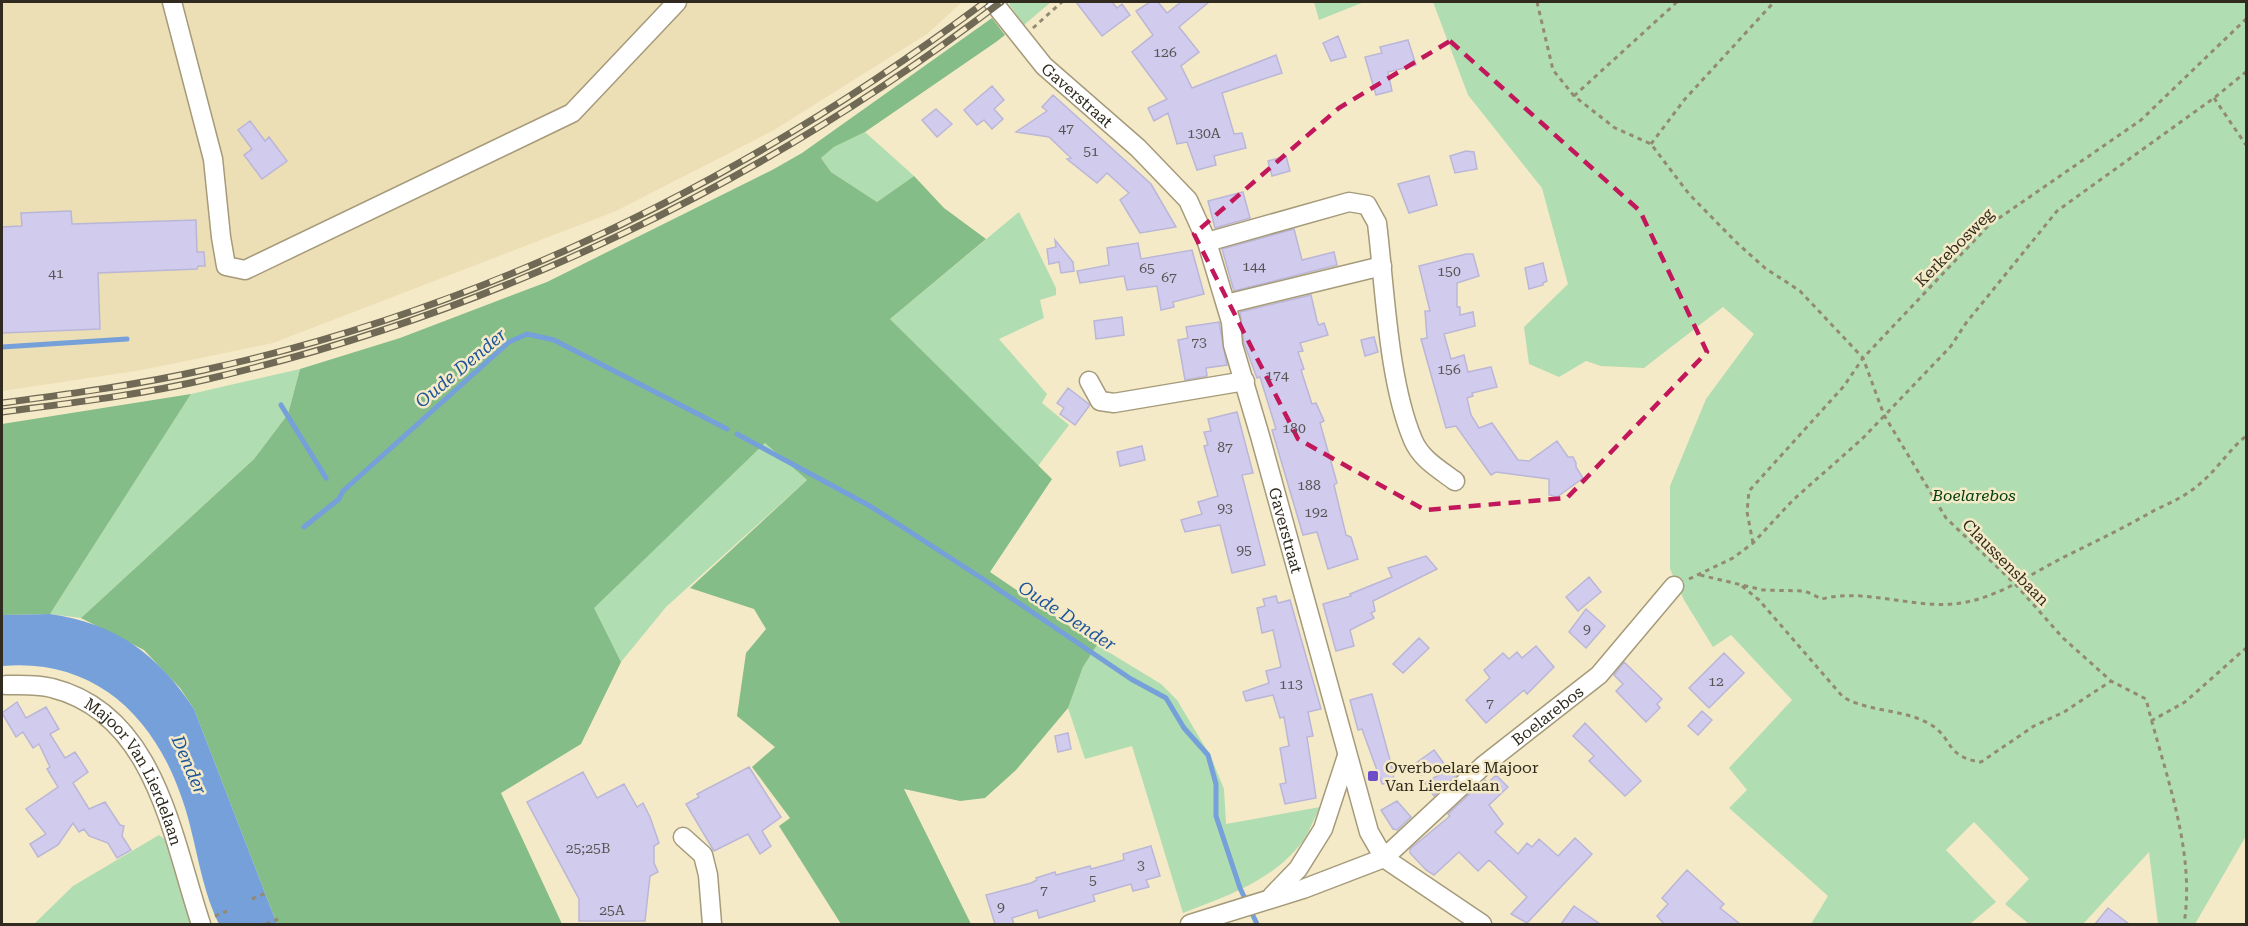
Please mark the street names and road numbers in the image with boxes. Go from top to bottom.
street label: Gaverstraat [1037,59,1116,132]
street label: Kerkebosweg [1911,203,1998,291]
street label: Gaverstraat [1265,485,1306,575]
street label: Claussensbaan [1958,515,2053,610]
street label: Boelarebos [1508,682,1588,750]
street label: Majoor Van Lierdelaan [81,694,186,848]

